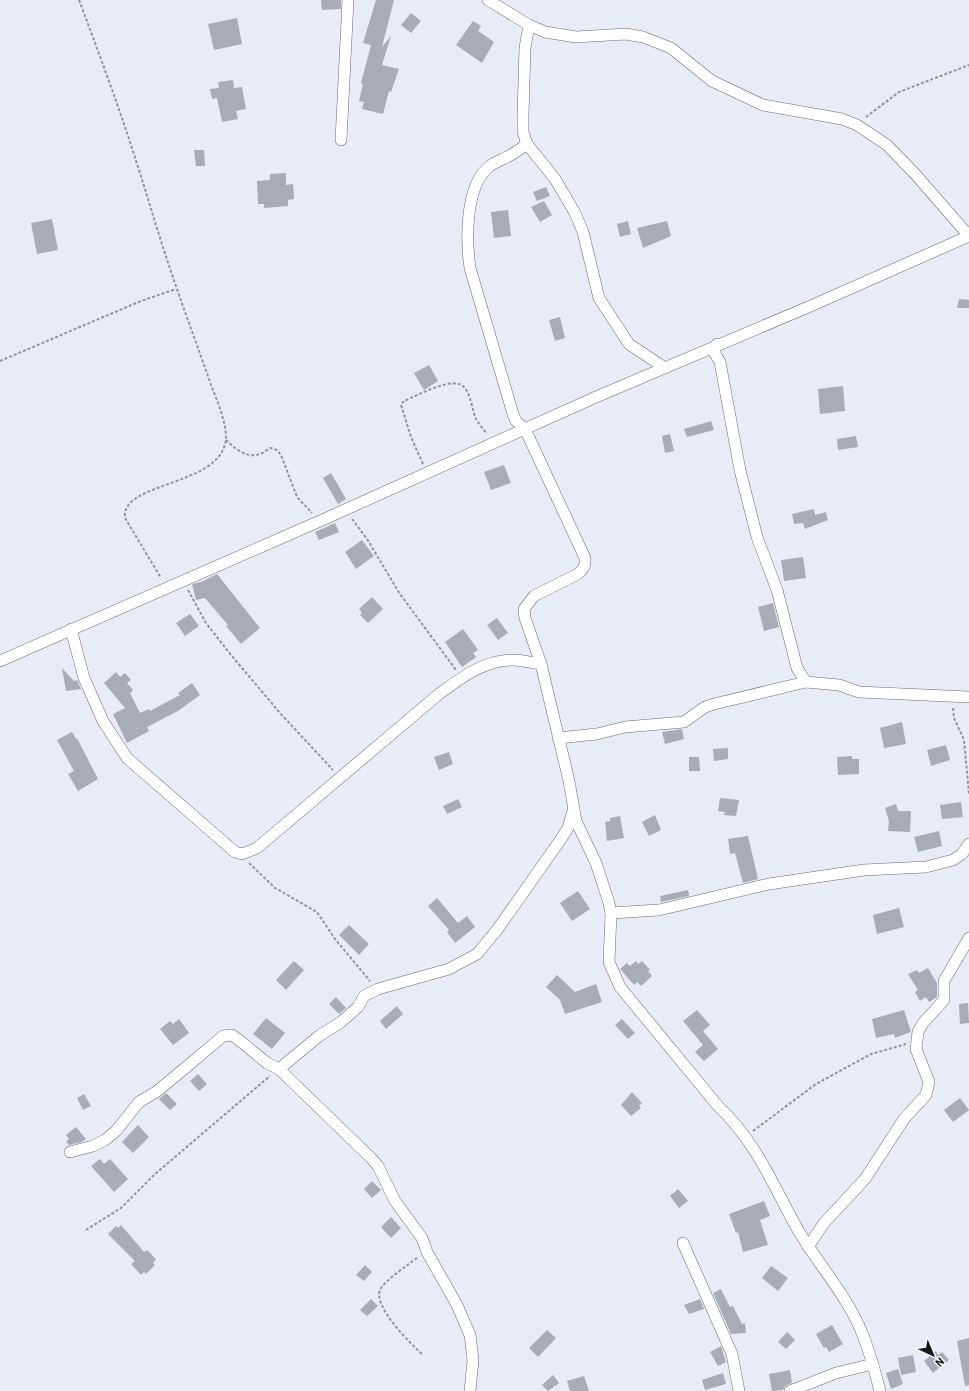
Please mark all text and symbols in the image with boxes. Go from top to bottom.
north arrow [913,1335,953,1375]
text: N [933,1355,947,1370]

